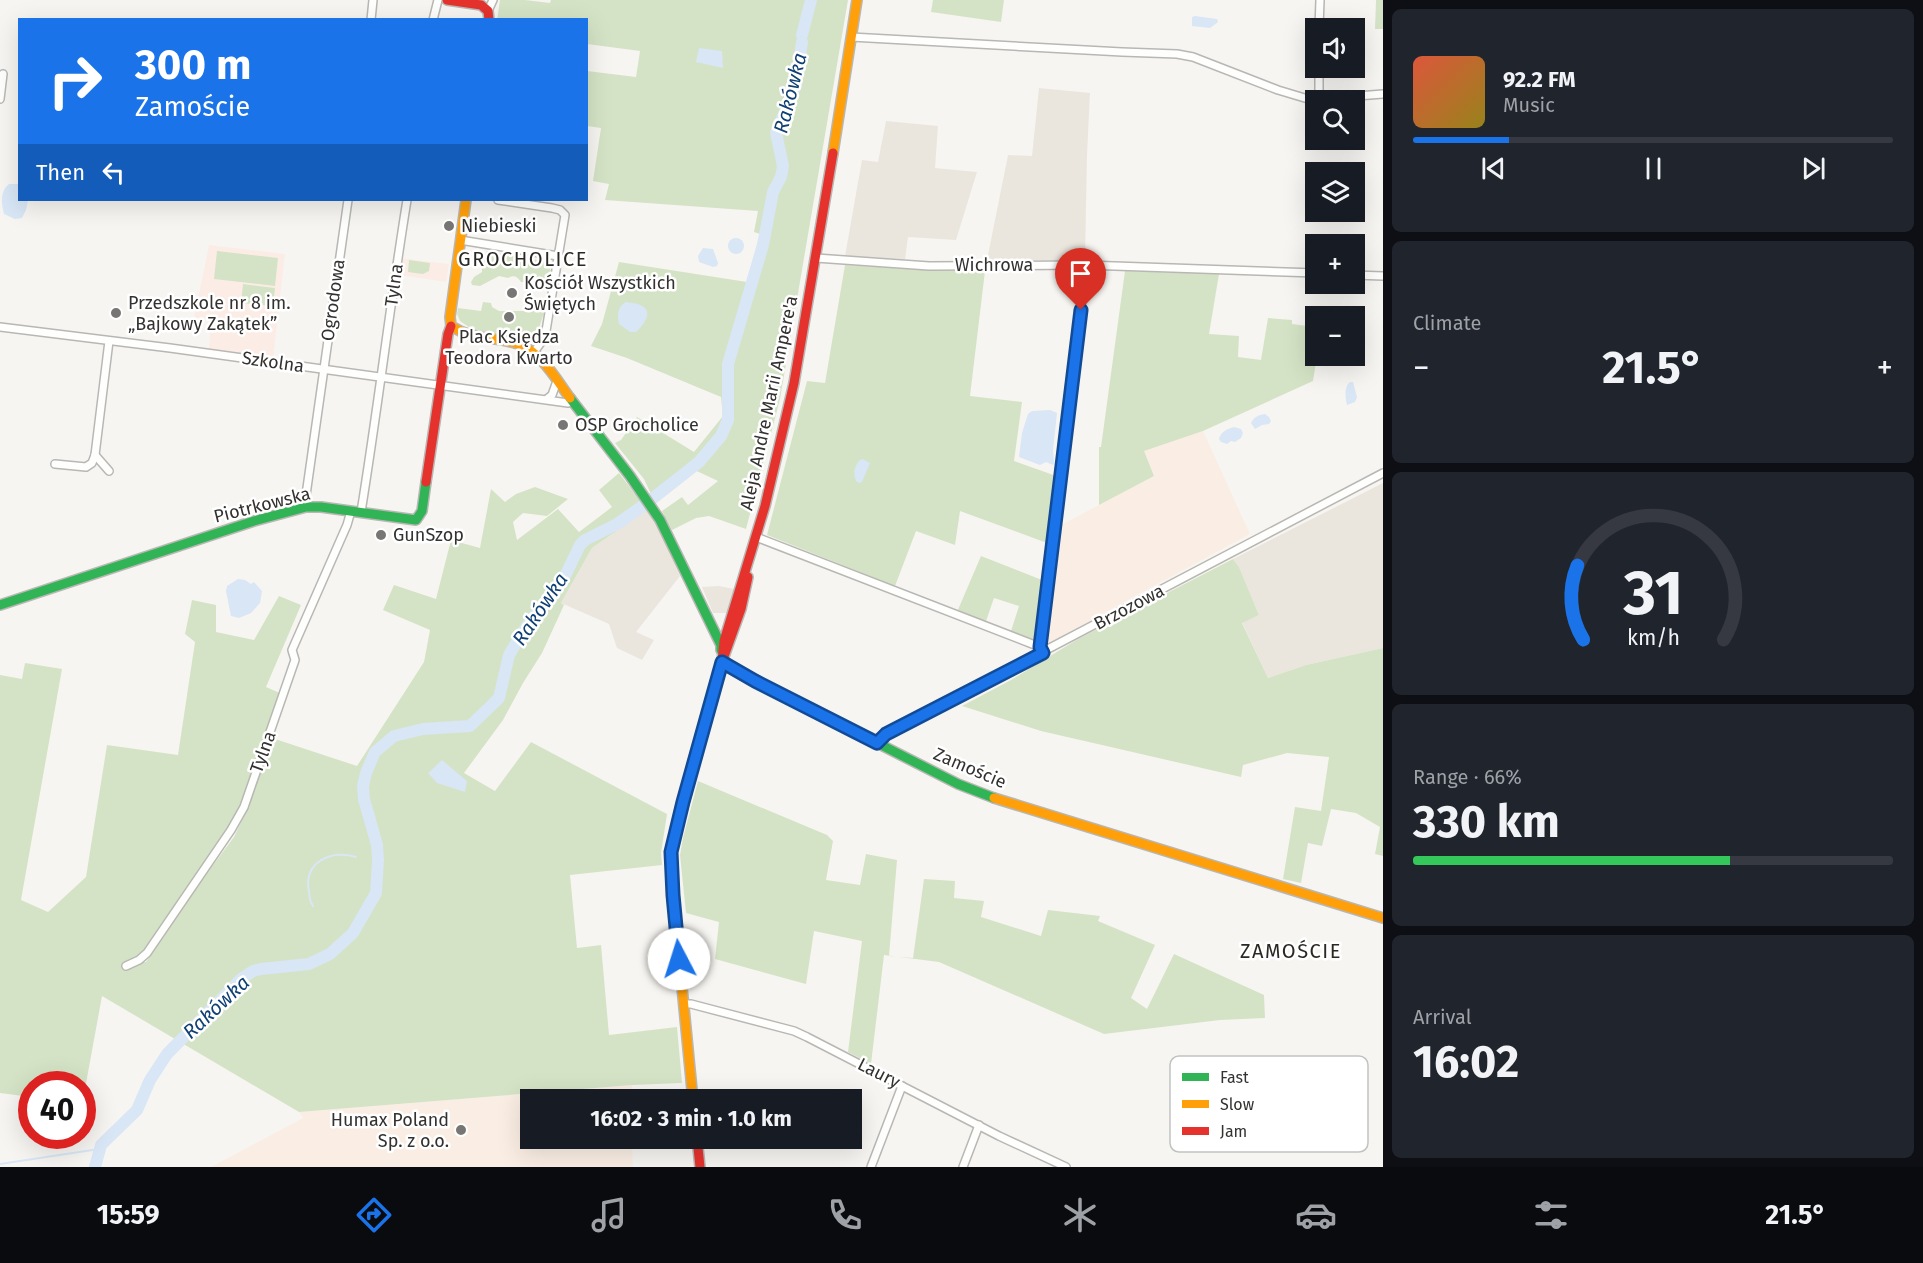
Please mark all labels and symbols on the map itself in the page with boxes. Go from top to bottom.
water label: Rakówka [768,50,812,136]
place label: Niebieski [461,215,536,237]
marker: Niebieski [442,219,456,233]
district label: GROCHOLICE [458,247,588,271]
pin [1055,248,1106,310]
street label: Wichrowa [955,254,1033,276]
street label: Ogrodowa [316,258,350,342]
street label: Tylna [380,262,408,308]
place label: Kościół Wszystkich Świętych [524,272,676,315]
marker: Kościół Wszystkich Świętych [505,286,519,300]
place label: Przedszkole nr 8 im. „Bajkowy Zakątek” [128,292,291,335]
street label: Aleja Andre Marii Ampere'a [735,294,803,512]
marker: Przedszkole nr 8 im. „Bajkowy Zakątek” [109,306,123,320]
marker: Plac Księdza Teodora Kwarto [502,310,516,324]
place label: Plac Księdza Teodora Kwarto [445,326,573,369]
street label: Szkolna [240,347,306,377]
place label: OSP Grocholice [575,414,699,436]
marker: OSP Grocholice [556,418,570,432]
street label: Piotrkowska [211,482,313,528]
place label: GunSzop [393,524,464,546]
marker: GunSzop [374,528,388,542]
water label: Rakówka [507,568,573,650]
street label: Brzozowa [1090,579,1168,635]
street label: Tylna [245,728,281,776]
street label: Zamoście [930,743,1010,793]
position arrow [647,927,711,991]
district label: ZAMOŚCIE [1240,939,1342,963]
water label: Rakówka [178,970,254,1044]
street label: Laury [854,1053,904,1093]
legend [1170,1056,1368,1152]
text: Fast [1220,1068,1249,1087]
speed limit sign: 40 [18,1071,96,1149]
text: Slow [1220,1095,1255,1114]
place label: Humax Poland Sp. z o.o. [331,1109,449,1152]
text: Jam [1220,1122,1247,1141]
marker: Humax Poland Sp. z o.o. [454,1123,468,1137]

